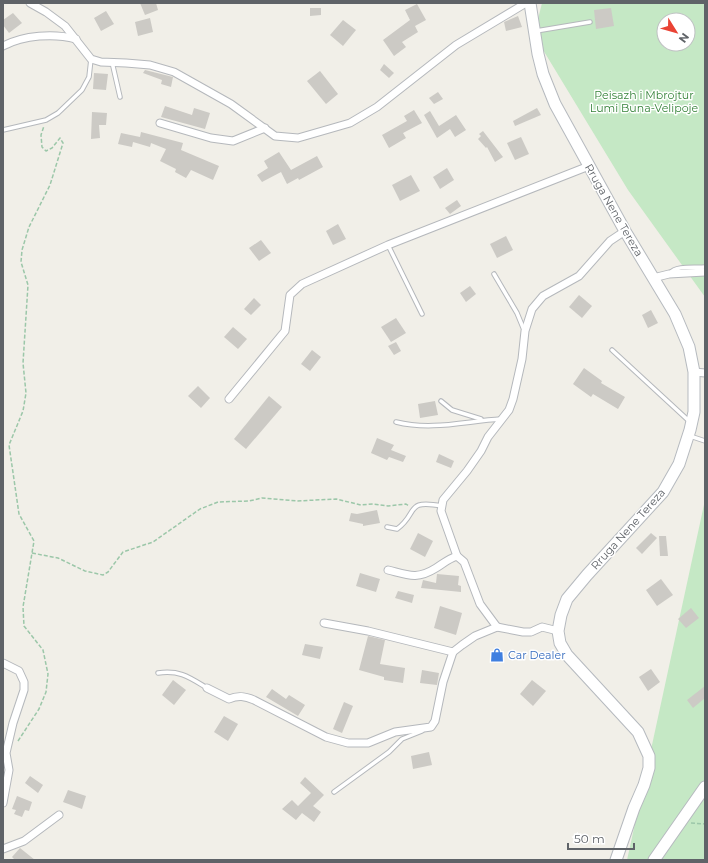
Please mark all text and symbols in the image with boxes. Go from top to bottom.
north arrow [656,12,696,52]
text: N [676,30,692,46]
park label: Peisazh i Mbrojtur Lumi Buna-Velipoje [590,88,699,115]
street label: Rruga Nene Tereza [582,161,646,259]
street label: Rruga Nene Tereza [588,485,668,573]
shop icon: Car Dealer [489,647,505,663]
place label: Car Dealer [508,648,566,662]
scale bar [568,825,634,851]
text: 50 m [574,831,605,846]

